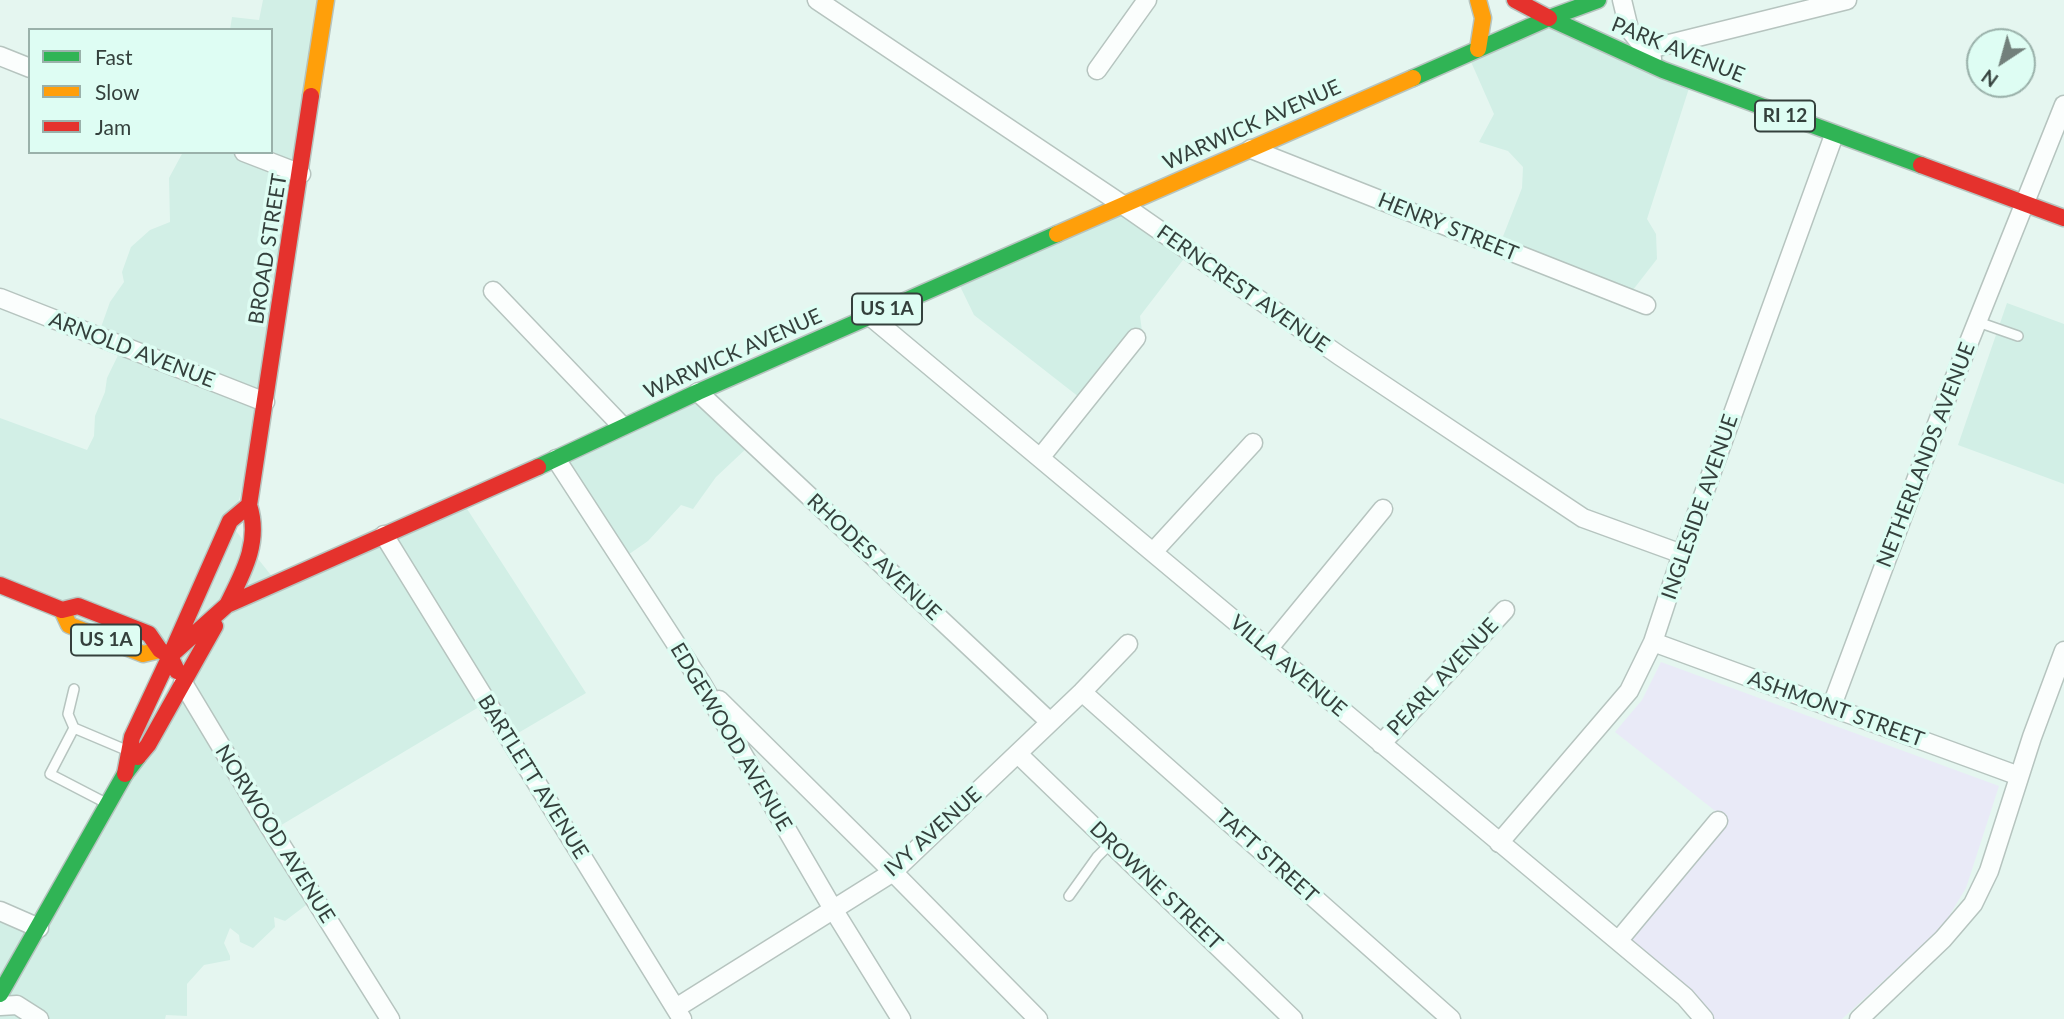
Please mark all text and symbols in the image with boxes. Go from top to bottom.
street label: PARK AVENUE [1608,12,1748,88]
legend [28,28,273,154]
north arrow [1966,28,2036,98]
text: Fast [95,44,132,69]
text: N [1977,65,2002,92]
street label: WARWICK AVENUE [1159,74,1345,176]
text: Slow [95,79,139,104]
road number: RI 12 [1755,100,1815,132]
text: Jam [95,114,131,139]
street label: BROAD STREET [244,172,292,326]
street label: HENRY STREET [1374,187,1522,267]
street label: FERNCREST AVENUE [1152,220,1334,358]
road number: US 1A [852,294,922,324]
street label: WARWICK AVENUE [640,303,826,405]
street label: ARNOLD AVENUE [46,307,218,393]
street label: NETHERLANDS AVENUE [1871,339,1981,571]
street label: INGLESIDE AVENUE [1657,411,1743,603]
street label: RHODES AVENUE [802,488,946,626]
street label: VILLA AVENUE [1225,610,1351,722]
street label: PEARL AVENUE [1382,613,1504,741]
road number: US 1A [71,624,141,656]
street label: EDGEWOOD AVENUE [665,638,797,836]
street label: ASHMONT STREET [1745,665,1927,753]
street label: BARTLETT AVENUE [472,690,594,864]
street label: NORWOOD AVENUE [210,740,340,928]
street label: IVY AVENUE [879,782,987,882]
street label: TAFT STREET [1211,804,1323,908]
street label: DROWNE STREET [1085,816,1227,956]

